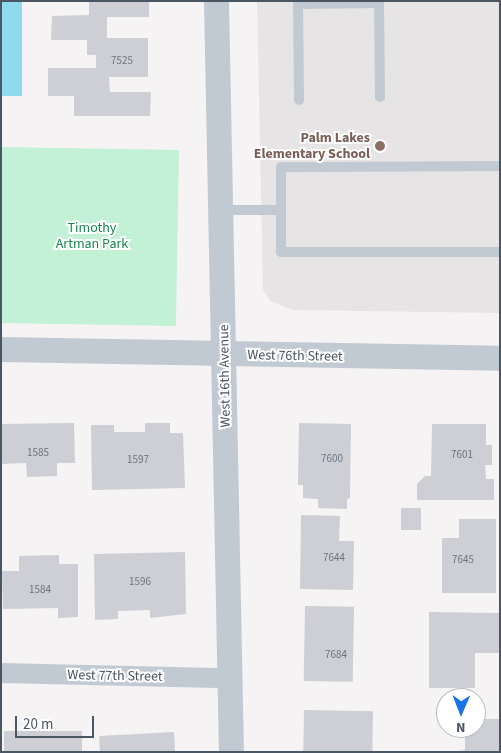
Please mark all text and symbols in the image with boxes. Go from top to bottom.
house number: 7525 [111,54,133,68]
place label: Palm Lakes Elementary School [254,130,370,162]
marker: Palm Lakes Elementary School [374,140,386,152]
park label: Timothy Artman Park [56,220,128,252]
street label: West 16th Avenue [216,324,234,428]
street label: West 76th Street [247,347,343,365]
house number: 1585 [27,446,49,460]
house number: 7601 [451,448,473,462]
house number: 7600 [321,452,343,466]
house number: 1597 [127,453,149,467]
house number: 7644 [323,551,345,565]
house number: 7645 [452,553,474,567]
house number: 1596 [129,575,151,589]
house number: 1584 [29,583,51,597]
house number: 7684 [325,648,347,662]
street label: West 77th Street [67,667,163,685]
north arrow [436,688,486,738]
scale bar [18,706,96,738]
text: 20 m [23,714,53,735]
text: N [456,717,466,737]

